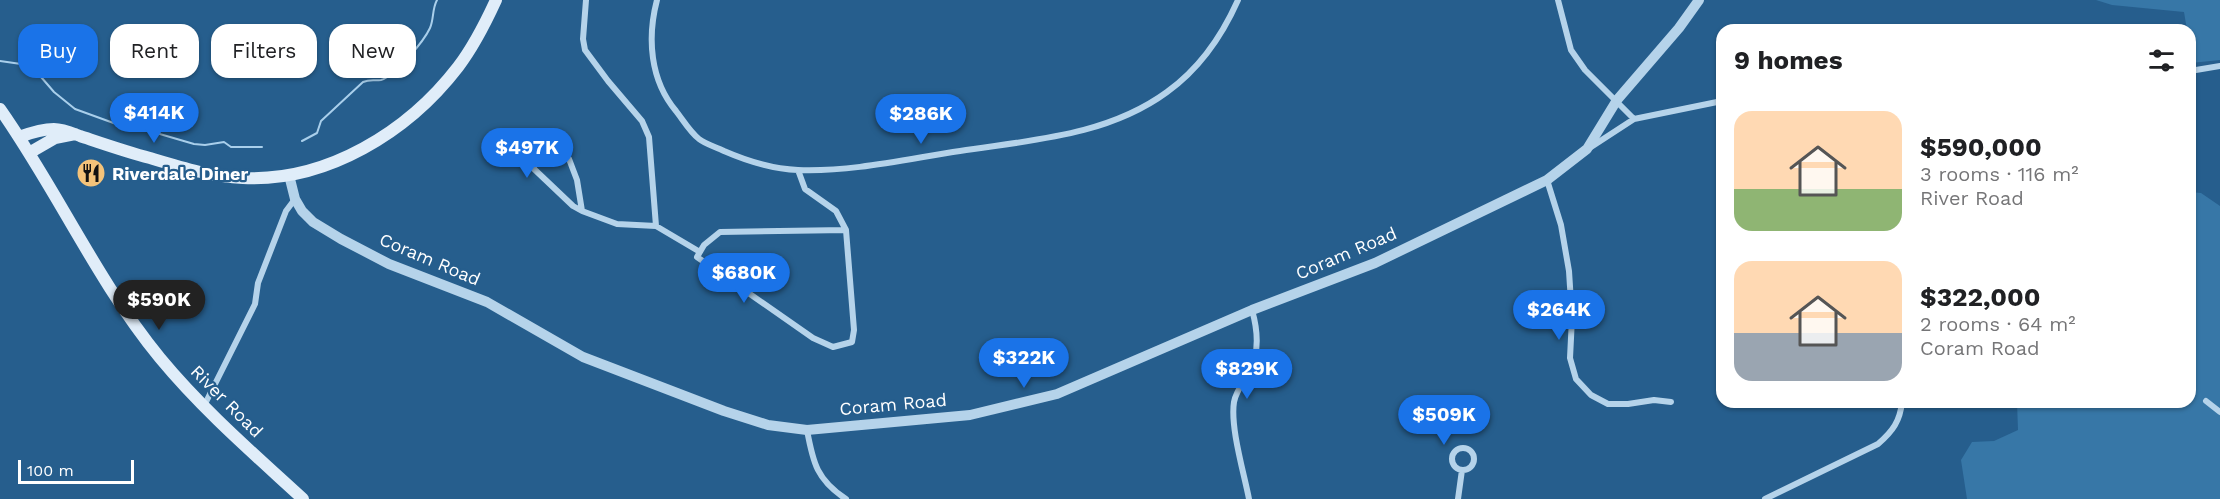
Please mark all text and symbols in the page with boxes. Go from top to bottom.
chip: Buy [18,24,98,78]
chip: Rent [110,24,199,78]
chip: Filters [211,24,317,78]
chip: New [329,24,416,78]
icon: filters [2145,44,2178,77]
text: 9 homes [1734,45,1843,75]
pin: $414K [112,93,196,144]
pin: $286K [879,94,963,145]
text: $414K [124,100,184,124]
text: $286K [889,101,953,125]
pin: $497K [485,128,569,179]
text: $590,000 [1920,132,2042,162]
text: $497K [495,135,559,159]
icon: home [1782,135,1854,207]
restaurant icon: Riverdale Diner [75,157,107,189]
text: 3 rooms · 116 m² [1920,162,2079,186]
place label: Riverdale Diner [112,163,248,184]
text: River Road [1920,186,2024,210]
street label: Coram Road [1292,222,1400,284]
street label: Coram Road [376,228,484,290]
pin: $680K [702,253,786,304]
text: $680K [712,260,776,284]
pin: $590K [117,280,201,331]
text: $322,000 [1920,282,2041,312]
icon: home [1782,285,1854,357]
text: $590K [127,287,191,311]
pin: $264K [1517,290,1601,341]
text: $264K [1527,297,1591,321]
text: 2 rooms · 64 m² [1920,312,2076,336]
text: Coram Road [1920,336,2040,360]
pin: $322K [982,338,1066,389]
text: $322K [993,345,1055,369]
pin: $829K [1205,349,1289,400]
text: $829K [1215,356,1279,380]
street label: River Road [187,361,267,441]
street label: Coram Road [838,389,948,419]
pin: $509K [1402,395,1486,446]
text: $509K [1412,402,1476,426]
scale bar [18,457,134,484]
text: 100 m [27,461,74,480]

